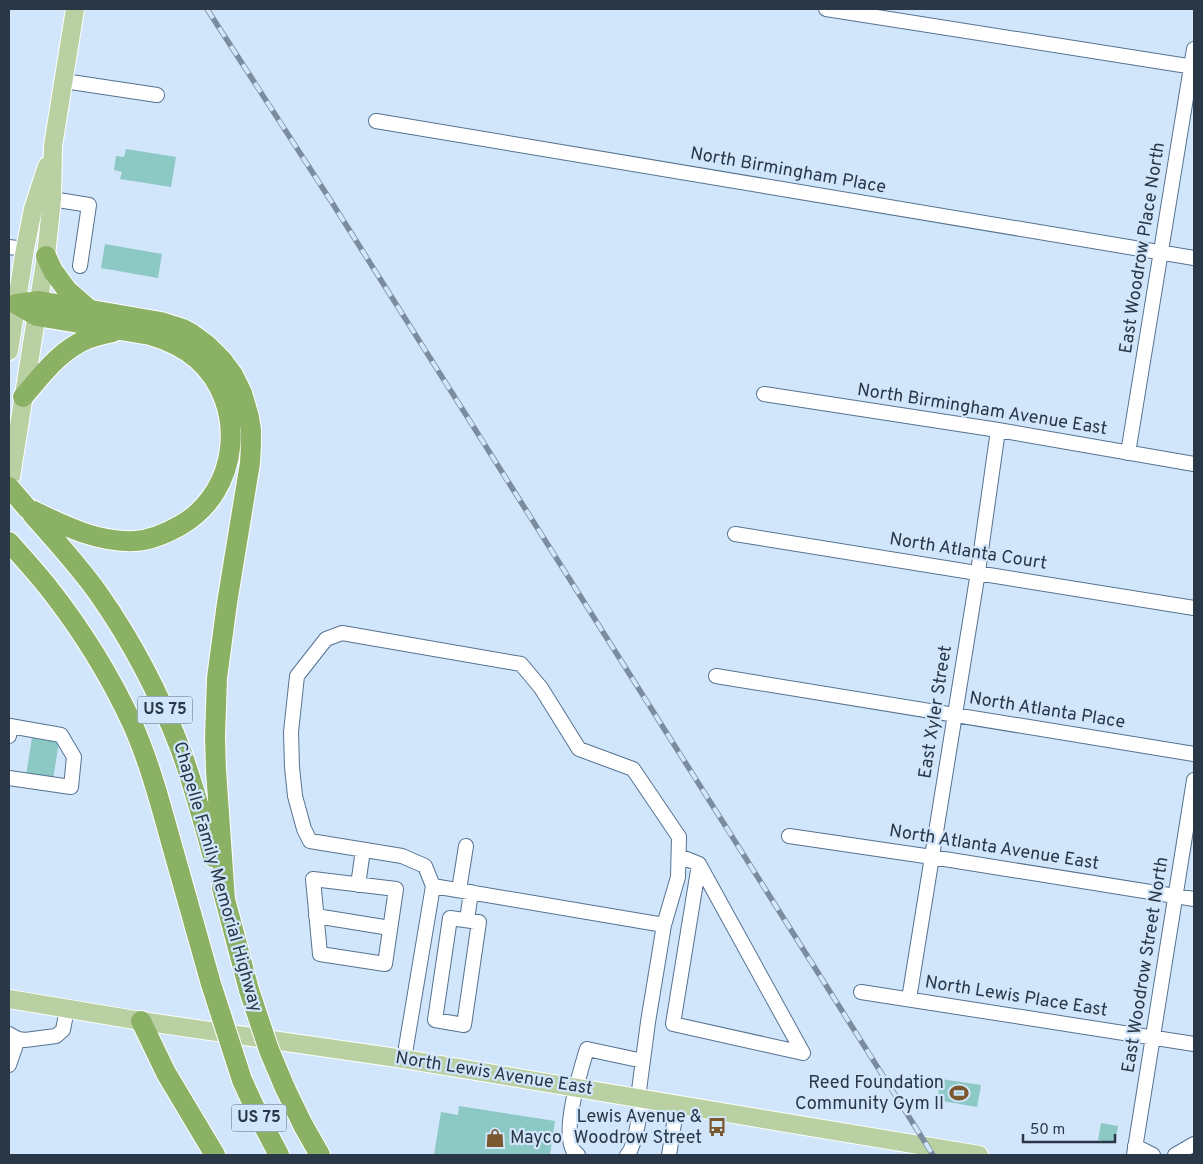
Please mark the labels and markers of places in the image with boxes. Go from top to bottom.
place label: Reed Foundation Community Gym II [795,1072,944,1116]
sports icon: Reed Foundation Community Gym II [948,1082,970,1104]
place label: Lewis Avenue & Woodrow Street [573,1106,702,1150]
bus stop icon: Lewis Avenue & Woodrow Street [706,1116,728,1138]
shop icon: Mayco [484,1127,506,1149]
place label: Mayco [510,1127,562,1150]

